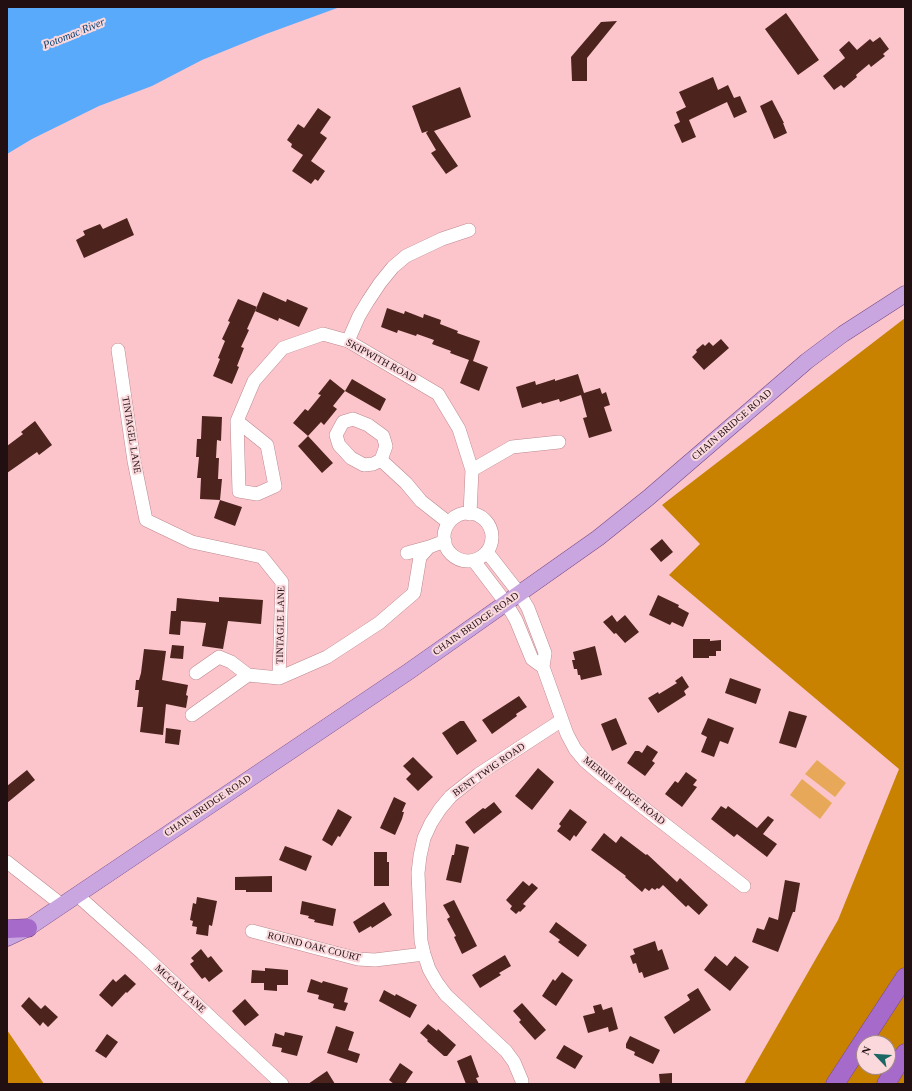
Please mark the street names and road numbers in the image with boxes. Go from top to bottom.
street label: SKIPWITH ROAD [344,337,418,385]
street label: CHAIN BRIDGE ROAD [689,387,775,463]
street label: TINTAGEL LANE [119,396,143,474]
street label: TINTAGLE LANE [274,586,288,664]
street label: CHAIN BRIDGE ROAD [431,590,521,658]
street label: BENT TWIG ROAD [451,741,527,799]
street label: MERRIE RIDGE ROAD [581,754,667,828]
street label: CHAIN BRIDGE ROAD [162,772,254,840]
street label: ROUND OAK COURT [266,930,362,964]
street label: MCCAY LANE [152,962,208,1016]

